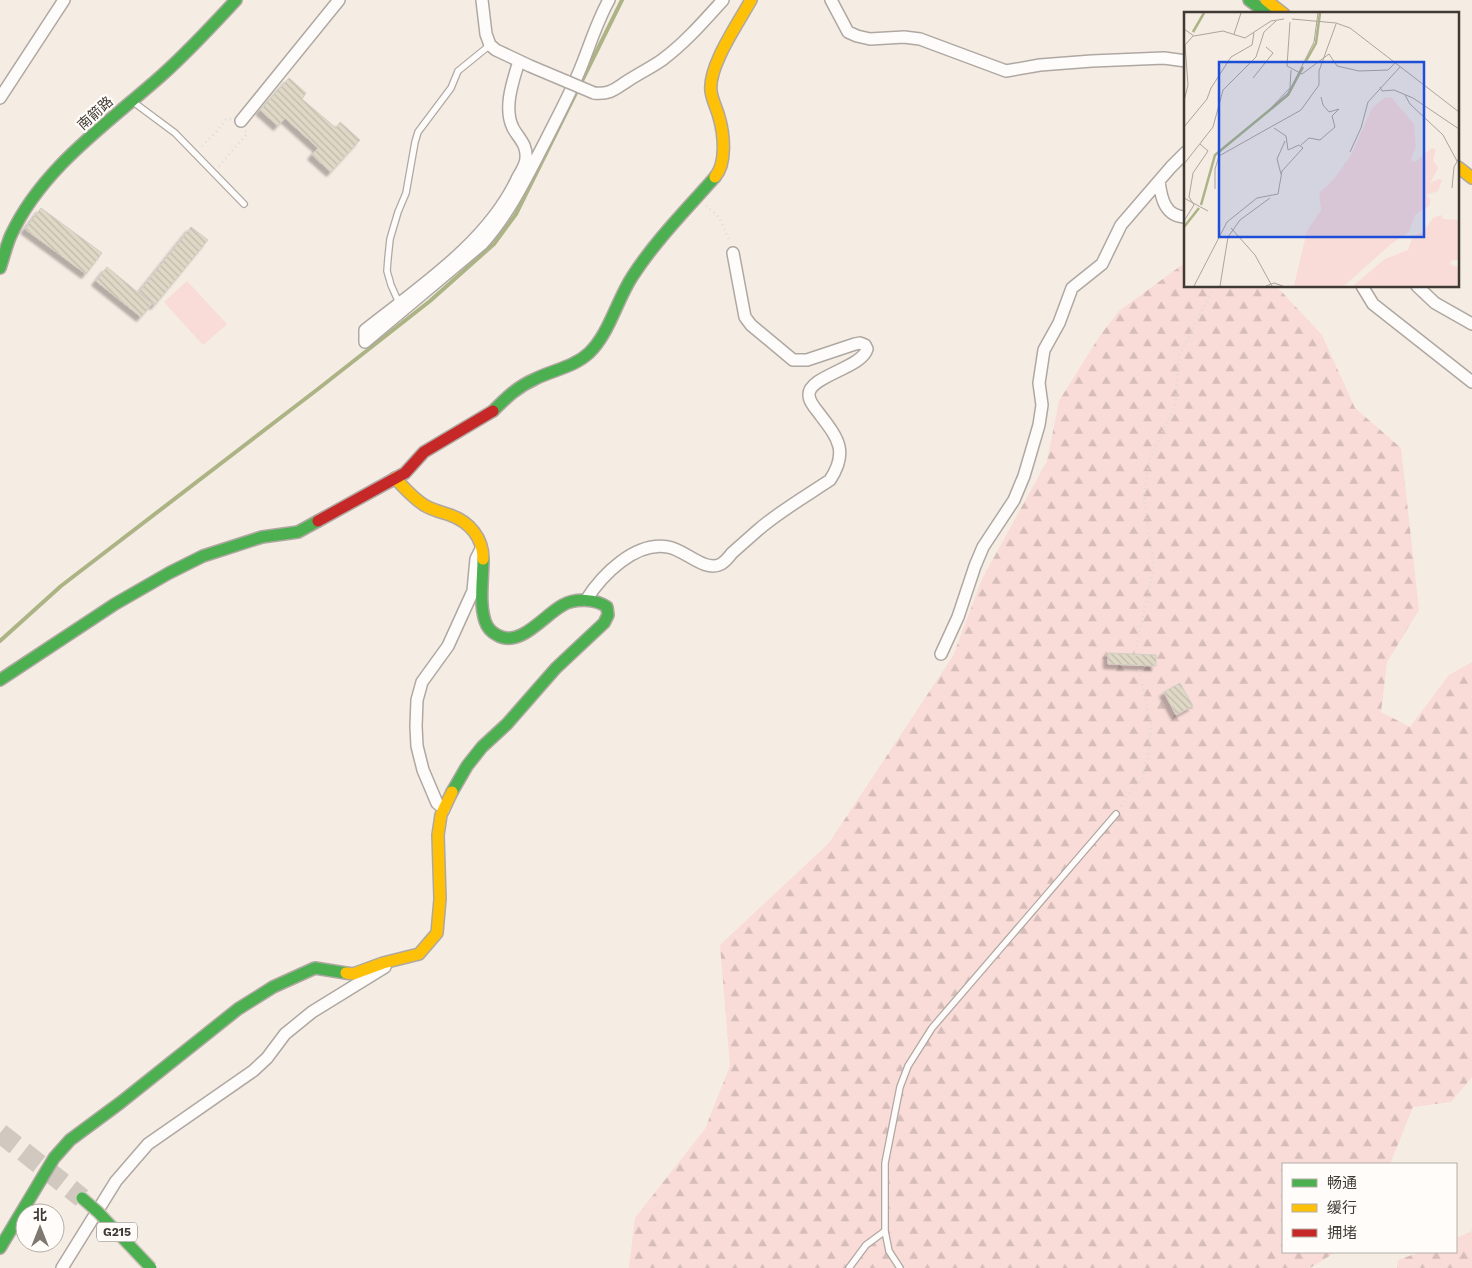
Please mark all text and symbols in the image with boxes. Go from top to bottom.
inset map [1184,12,1460,288]
street label: 南箭路 [74,93,116,133]
legend [1282,1163,1457,1253]
text: 畅通 [1327,1174,1357,1192]
text: 缓行 [1327,1199,1357,1217]
north arrow [15,1203,65,1253]
text: 北 [33,1207,47,1223]
road number: G215 [97,1222,137,1242]
text: 拥堵 [1327,1224,1357,1242]

